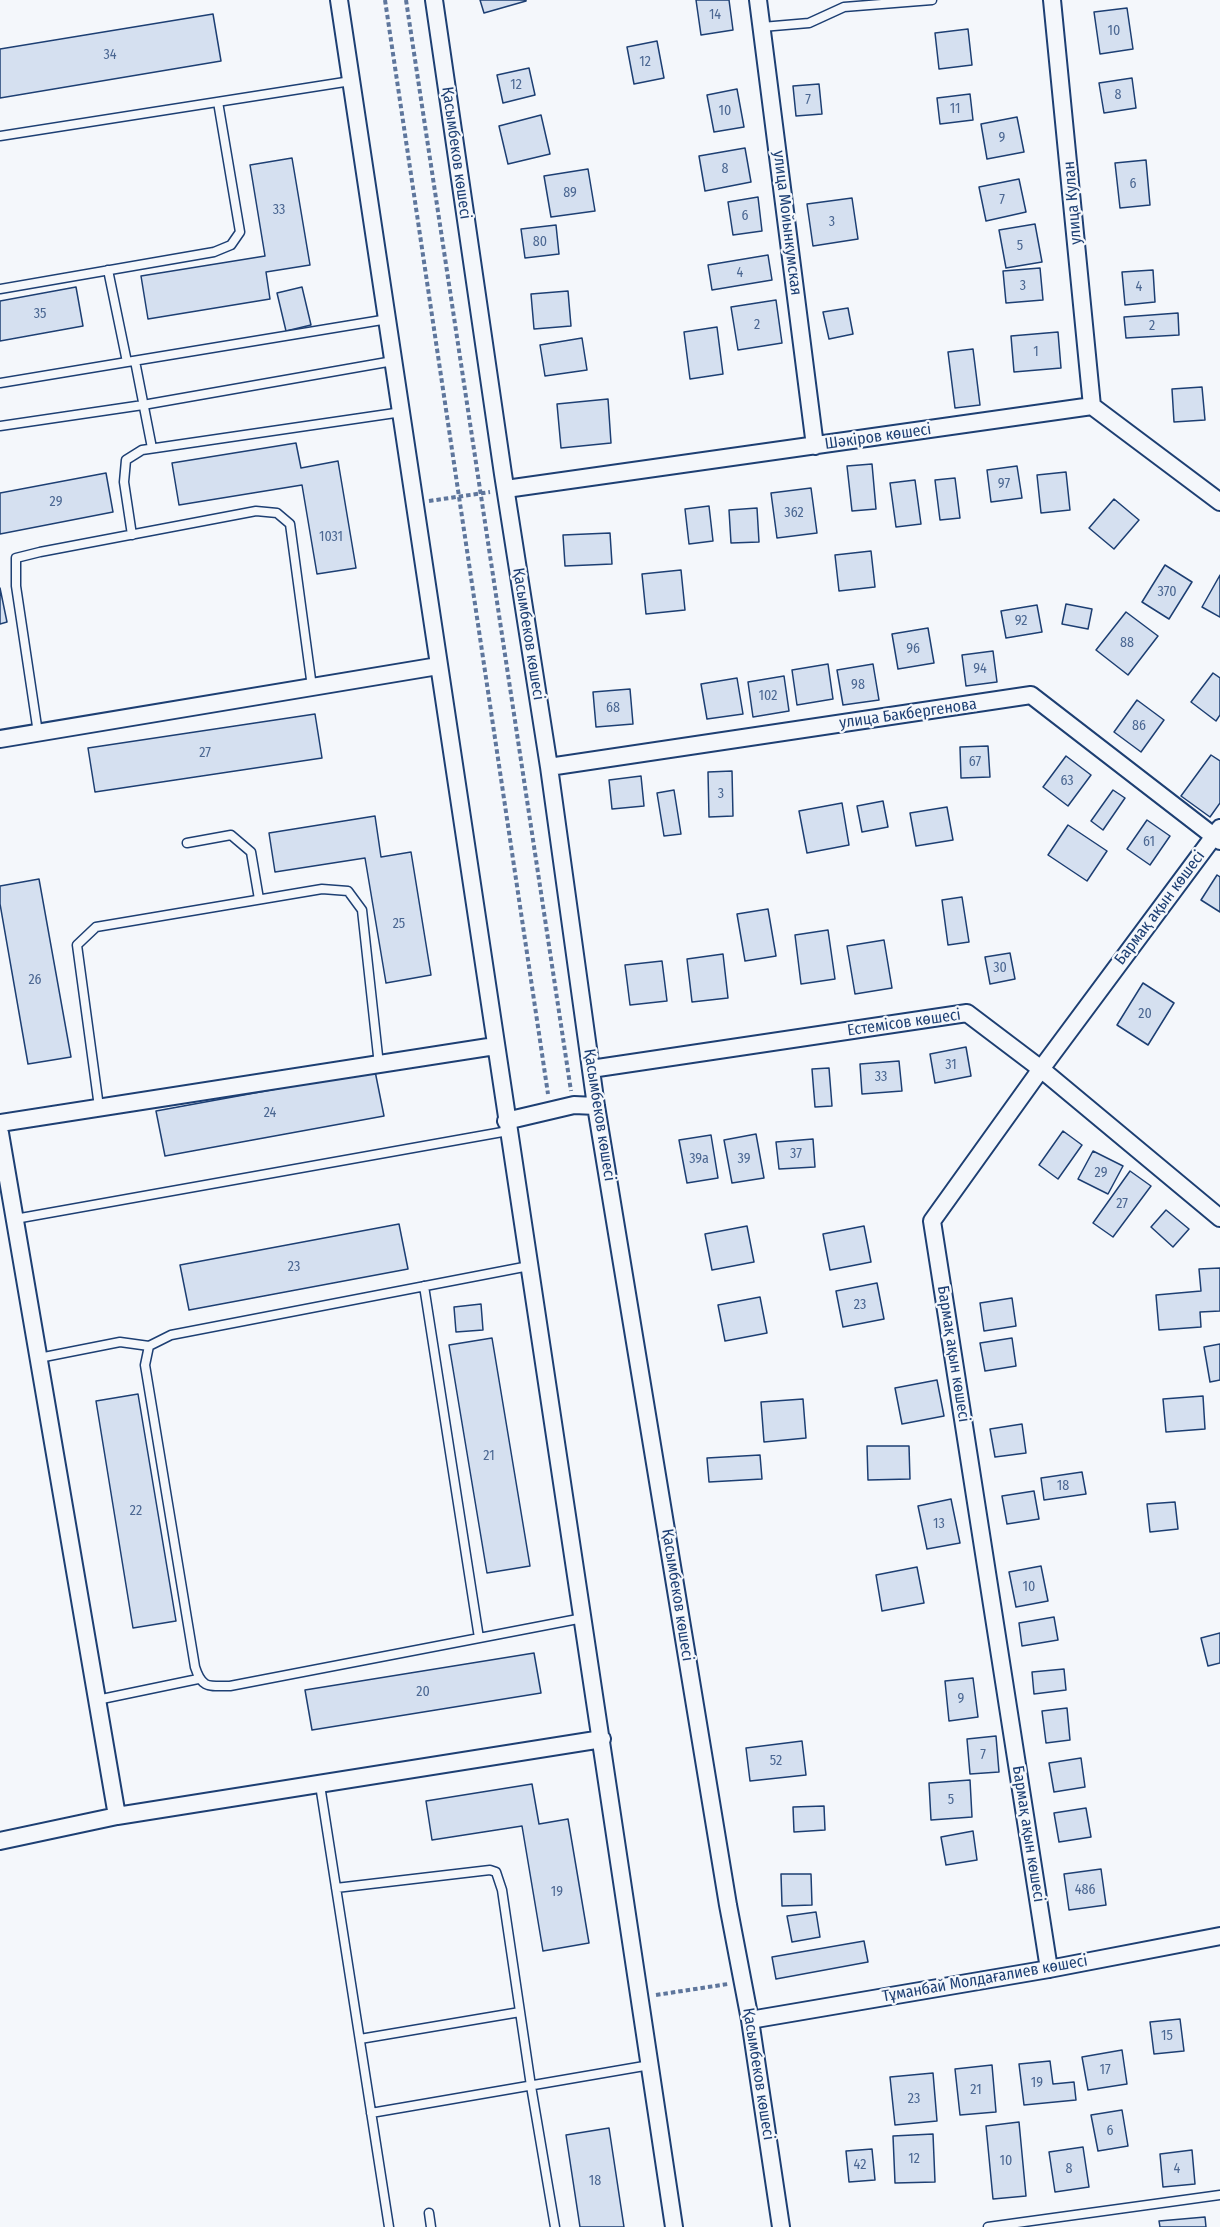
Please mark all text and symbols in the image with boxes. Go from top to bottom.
house number: 14 [709,7,721,23]
house number: 10 [1108,23,1120,39]
house number: 34 [103,47,117,63]
house number: 12 [639,54,651,70]
house number: 12 [510,77,522,93]
street label: Қасымбеков көшесі [437,86,475,220]
house number: 8 [1115,87,1121,103]
house number: 7 [805,92,811,108]
house number: 11 [950,101,960,117]
house number: 10 [719,103,731,119]
house number: 9 [999,130,1005,146]
street label: улица Мойынкумская [769,150,805,296]
street label: улица Кулан [1060,160,1086,246]
house number: 8 [722,161,728,177]
house number: 6 [1130,176,1136,192]
house number: 89 [563,185,577,201]
house number: 7 [999,192,1005,208]
house number: 33 [273,202,285,218]
house number: 6 [742,208,748,224]
house number: 3 [829,214,835,230]
house number: 80 [533,234,547,250]
house number: 5 [1017,238,1023,254]
house number: 4 [737,265,743,281]
house number: 3 [1020,278,1026,294]
house number: 4 [1136,279,1142,295]
house number: 35 [34,306,46,322]
house number: 2 [754,317,760,333]
house number: 2 [1149,318,1155,334]
house number: 1 [1033,344,1039,360]
street label: Шәкіров көшесі [823,420,933,454]
house number: 97 [998,476,1010,492]
house number: 29 [50,494,62,510]
house number: 362 [784,505,804,521]
house number: 1031 [319,529,343,545]
street label: Қасымбеков көшесі [508,567,548,701]
house number: 370 [1157,584,1177,600]
house number: 92 [1015,613,1027,629]
house number: 88 [1120,635,1134,651]
house number: 96 [906,641,920,657]
house number: 94 [973,661,987,677]
house number: 98 [851,677,865,693]
house number: 102 [759,688,777,704]
street label: улица Бакбергенова [838,695,978,733]
house number: 68 [606,700,620,716]
house number: 86 [1132,718,1146,734]
house number: 27 [199,745,211,761]
house number: 67 [969,754,981,770]
house number: 63 [1060,773,1074,789]
house number: 3 [718,786,724,802]
house number: 61 [1143,834,1155,850]
street label: Бармақ ақын көшесі [1111,847,1209,969]
house number: 25 [393,916,405,932]
house number: 30 [993,960,1007,976]
house number: 26 [28,972,42,988]
street label: Естемісов көшесі [846,1006,962,1040]
house number: 20 [1138,1006,1152,1022]
street label: Қасымбеков көшесі [579,1048,619,1182]
house number: 31 [945,1057,957,1073]
house number: 33 [875,1069,887,1085]
house number: 24 [264,1105,276,1121]
house number: 37 [790,1146,802,1162]
house number: 39а [689,1151,709,1167]
house number: 39 [738,1151,750,1167]
house number: 29 [1095,1165,1107,1181]
house number: 27 [1116,1196,1128,1212]
house number: 23 [288,1259,300,1275]
street label: Бармақ ақын көшесі [933,1284,973,1424]
house number: 23 [854,1297,866,1313]
house number: 21 [483,1448,495,1464]
house number: 18 [1057,1478,1069,1494]
house number: 22 [130,1503,142,1519]
house number: 13 [933,1516,945,1532]
street label: Қасымбеков көшесі [657,1528,697,1662]
house number: 10 [1023,1579,1035,1595]
house number: 20 [416,1684,430,1700]
house number: 9 [958,1691,964,1707]
house number: 7 [980,1747,986,1763]
house number: 52 [770,1753,782,1769]
street label: Бармақ ақын көшесі [1008,1764,1048,1904]
house number: 5 [948,1792,954,1808]
house number: 486 [1075,1882,1095,1898]
house number: 19 [551,1884,563,1900]
street label: Тұманбай Молдағалиев көшесі [881,1951,1089,2007]
street label: Қасымбеков көшесі [738,2007,778,2141]
house number: 15 [1161,2028,1173,2044]
house number: 17 [1099,2062,1111,2078]
house number: 19 [1031,2075,1043,2091]
house number: 21 [970,2082,982,2098]
house number: 23 [908,2091,920,2107]
house number: 6 [1107,2123,1113,2139]
house number: 12 [908,2151,920,2167]
house number: 10 [1000,2153,1012,2169]
house number: 42 [854,2157,866,2173]
house number: 8 [1066,2161,1072,2177]
house number: 4 [1174,2161,1180,2177]
house number: 18 [589,2173,601,2189]

